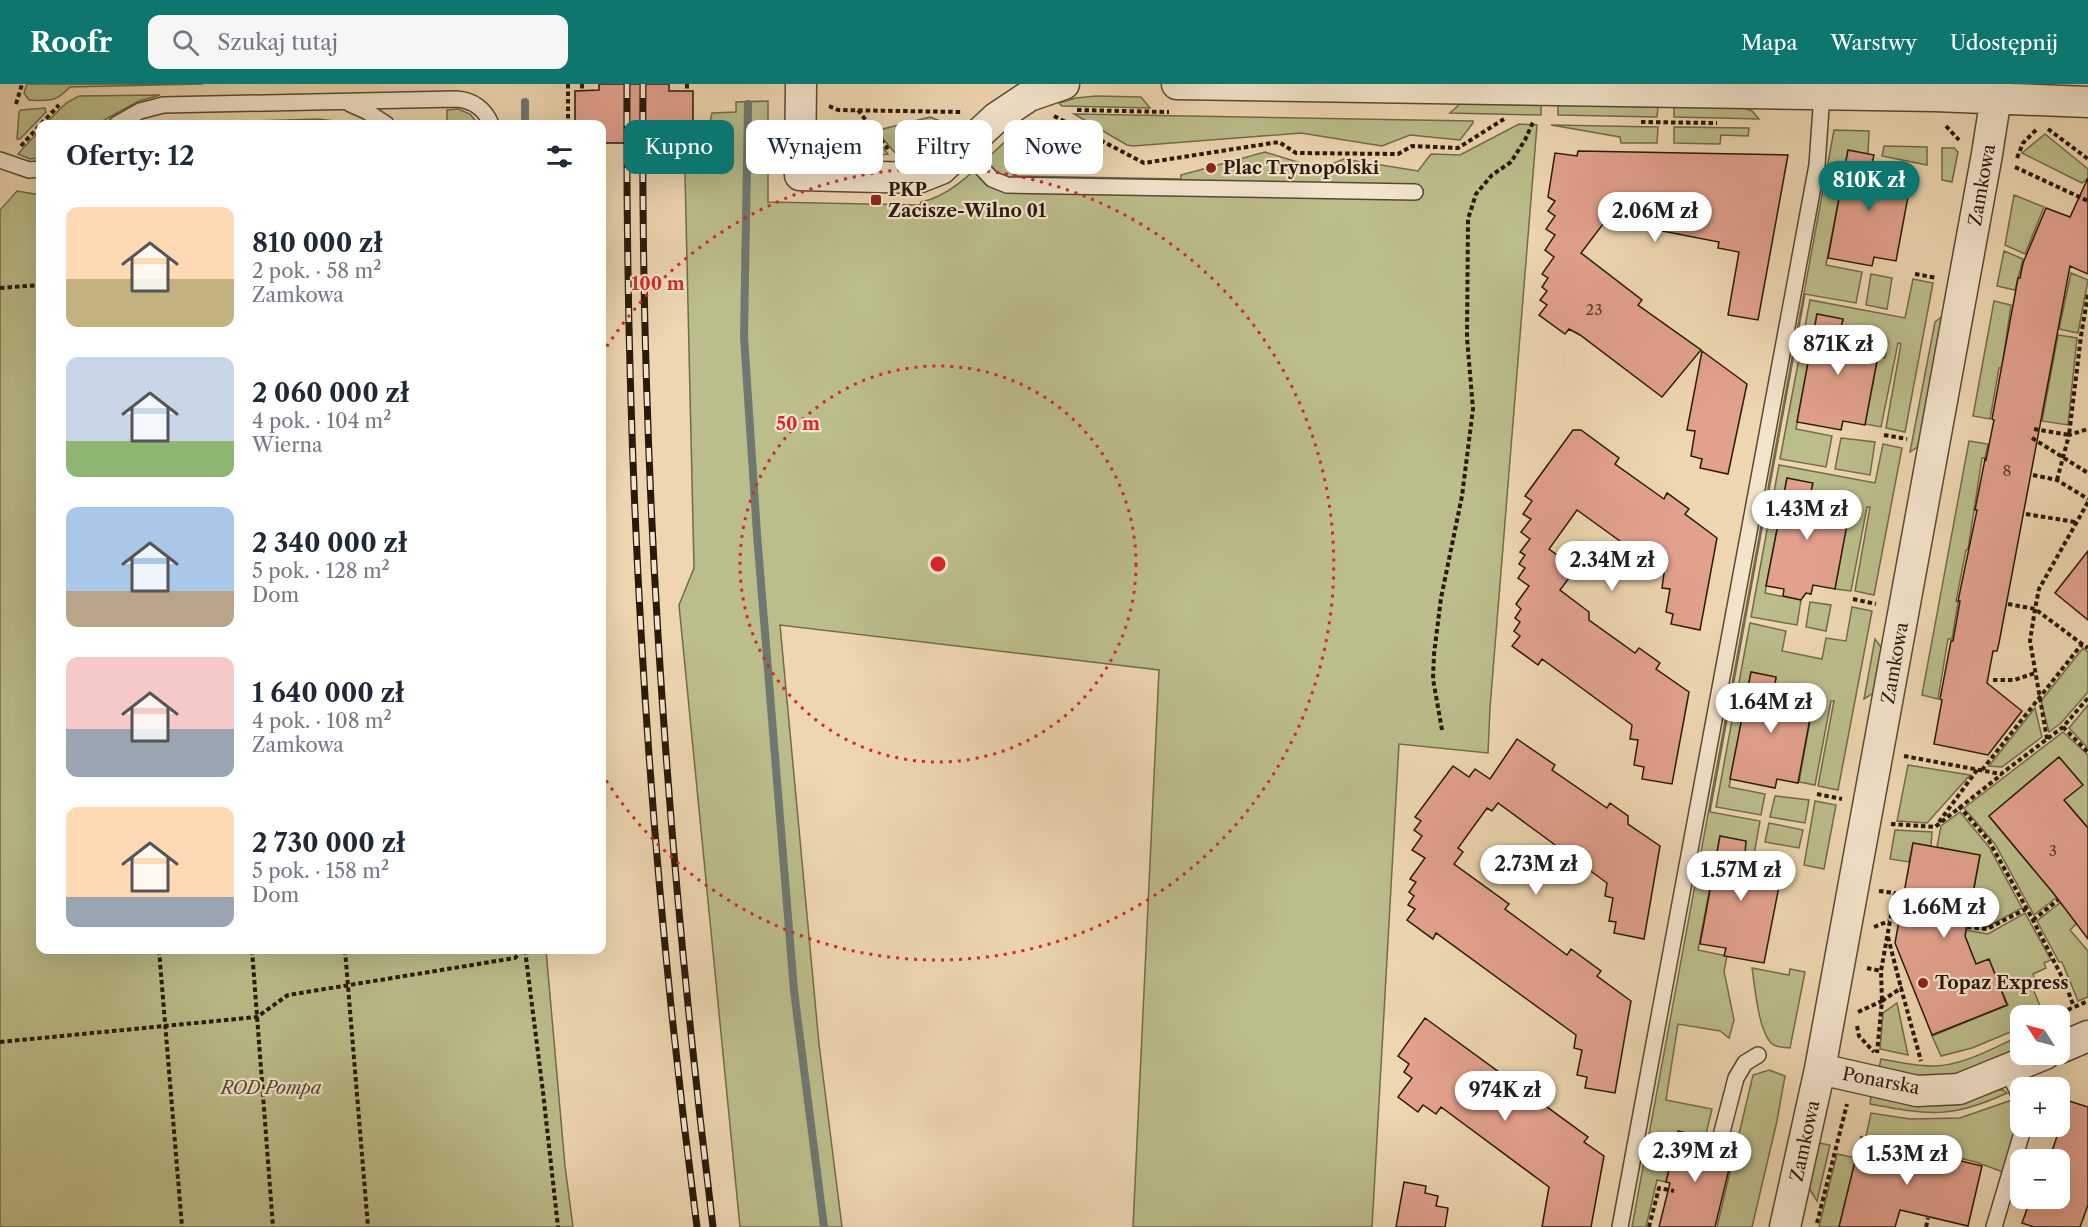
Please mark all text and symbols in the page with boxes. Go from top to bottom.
search box [148,15,568,69]
text: Roofr [30,25,112,59]
icon: search [169,26,202,59]
text: Szukaj tutaj [217,29,338,56]
text: Mapa [1741,30,1797,55]
text: Warstwy [1830,30,1917,55]
text: Udostępnij [1950,30,2058,55]
chip: Kupno [624,120,734,174]
chip: Wynajem [746,120,883,174]
chip: Filtry [895,120,992,174]
chip: Nowe [1004,120,1103,174]
text: Oferty: 12 [66,140,195,172]
icon: filters [543,140,576,173]
street label: Zamkowa [1964,142,2000,228]
place label: Plac Trynopolski [1223,157,1380,179]
marker: Plac Trynopolski [1204,161,1218,175]
pin: 810K zł [1814,161,1924,212]
text: 810K zł [1833,168,1905,192]
place label: PKP Zacisze-Wilno 01 [888,179,1046,222]
pin: 2.06M zł [1593,192,1717,243]
marker: PKP Zacisze-Wilno 01 [869,193,883,207]
text: 2.06M zł [1612,199,1698,223]
text: 810 000 zł [252,227,383,259]
icon: home [114,231,186,303]
text: 2 pok. · 58 m² [252,259,381,283]
text: 100 m [631,273,685,295]
text: Zamkowa [252,283,344,307]
house number: 23 [1586,300,1602,319]
pin: 871K zł [1783,325,1893,376]
text: 871K zł [1803,332,1873,356]
text: 2 060 000 zł [252,377,409,409]
icon: home [114,381,186,453]
text: 4 pok. · 104 m² [252,409,391,433]
text: 50 m [776,413,820,435]
text: Wierna [252,433,323,457]
house number: 8 [2003,461,2012,480]
pin: 1.43M zł [1745,490,1869,541]
text: 1.43M zł [1766,497,1848,521]
text: 2 340 000 zł [252,527,407,559]
icon: home [114,531,186,603]
pin: 2.34M zł [1550,541,1674,592]
text: 2.34M zł [1569,548,1655,572]
centre of rings [928,554,948,574]
text: 5 pok. · 128 m² [252,559,390,583]
text: Dom [252,583,299,607]
street label: Zamkowa [1877,620,1913,706]
text: 1 640 000 zł [252,677,404,709]
icon: home [114,681,186,753]
pin: 1.64M zł [1709,683,1833,734]
text: 1.64M zł [1729,690,1813,714]
text: 4 pok. · 108 m² [252,709,392,733]
text: Zamkowa [252,733,344,757]
text: 2 730 000 zł [252,827,405,859]
icon: home [114,831,186,903]
house number: 3 [2049,841,2057,860]
pin: 2.73M zł [1474,845,1598,896]
pin: 1.57M zł [1679,851,1803,902]
text: 2.73M zł [1494,852,1578,876]
text: 1.57M zł [1701,858,1781,882]
text: 5 pok. · 158 m² [252,859,389,883]
text: Dom [252,883,299,907]
pin: 1.66M zł [1882,888,2006,939]
text: 1.66M zł [1902,895,1986,919]
place label: Topaz Express [1935,972,2069,994]
marker: Topaz Express [1916,976,1930,990]
north arrow [2010,1005,2070,1065]
map controls [2010,1005,2070,1209]
street label: Ponarska [1841,1063,1922,1099]
pin: 974K zł [1450,1071,1560,1122]
park label: ROD Pompa [219,1077,322,1099]
button: + [2010,1077,2070,1137]
text: 974K zł [1469,1078,1541,1102]
street label: Zamkowa [1786,1098,1824,1184]
pin: 2.39M zł [1633,1132,1757,1183]
pin: 1.53M zł [1845,1135,1969,1186]
text: 2.39M zł [1652,1139,1738,1163]
text: 1.53M zł [1866,1142,1948,1166]
button: − [2010,1149,2070,1209]

